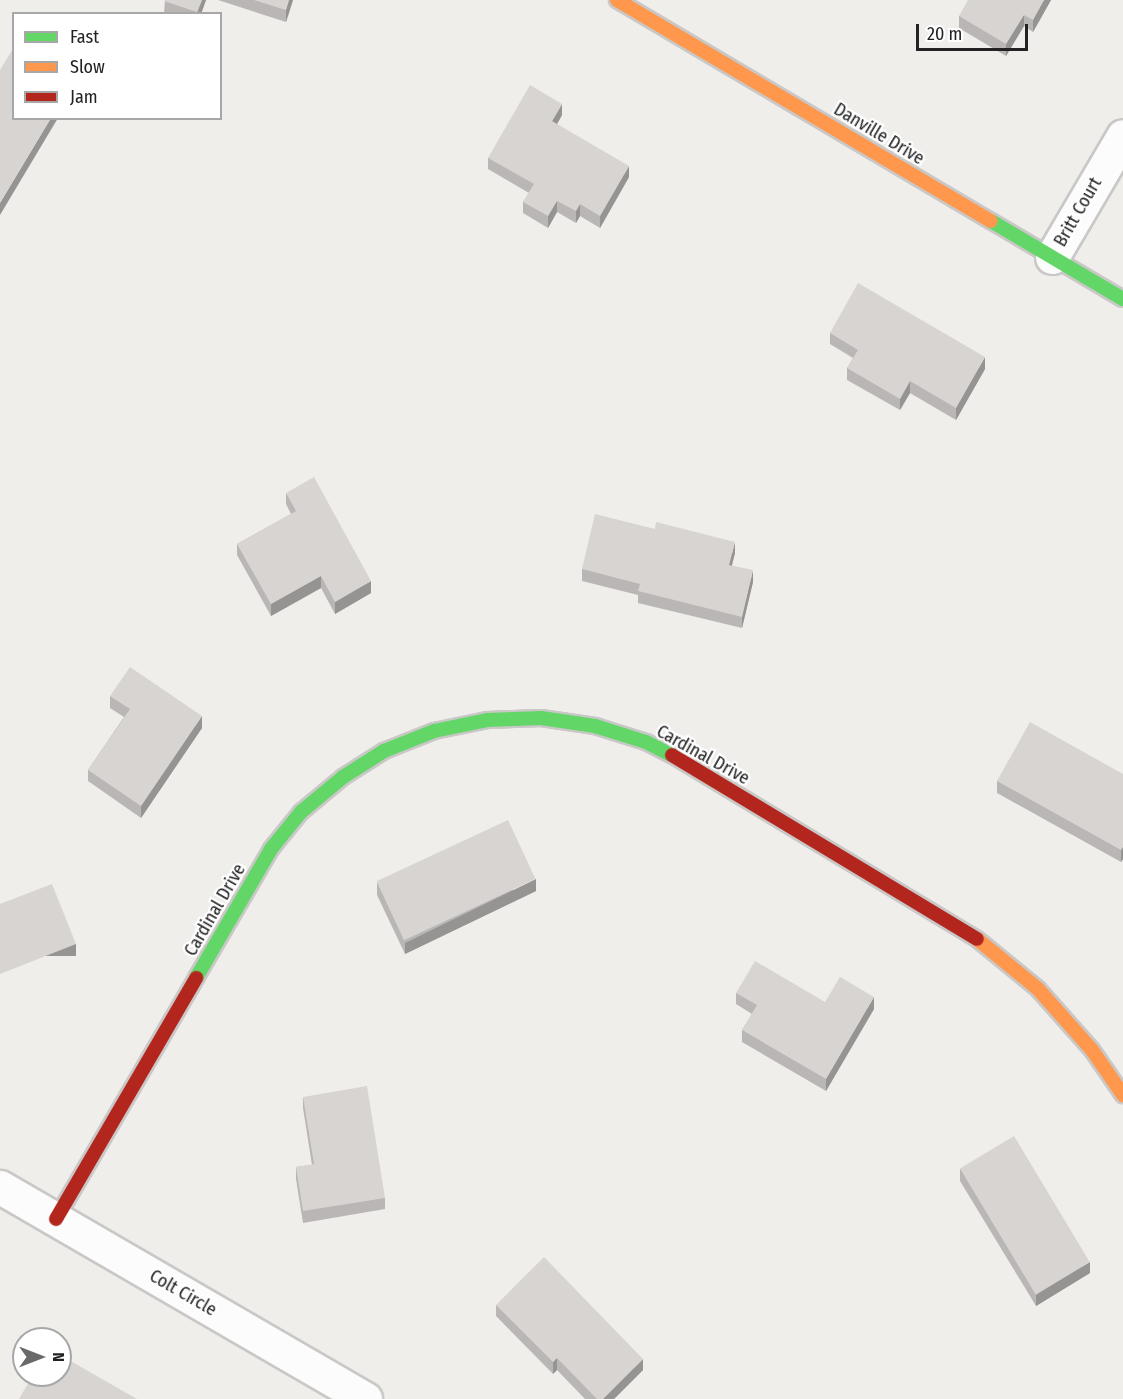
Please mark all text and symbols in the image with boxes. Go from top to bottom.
legend [12,12,222,120]
scale bar [919,12,1032,50]
text: 20 m [927,23,962,45]
text: Fast [70,26,99,48]
text: Slow [70,56,105,78]
text: Jam [70,86,98,108]
street label: Danville Drive [830,99,928,169]
street label: Britt Court [1050,173,1106,251]
street label: Cardinal Drive [653,721,753,789]
street label: Cardinal Drive [180,860,250,960]
street label: Colt Circle [146,1265,220,1321]
north arrow [12,1327,72,1387]
text: N [49,1352,68,1362]

